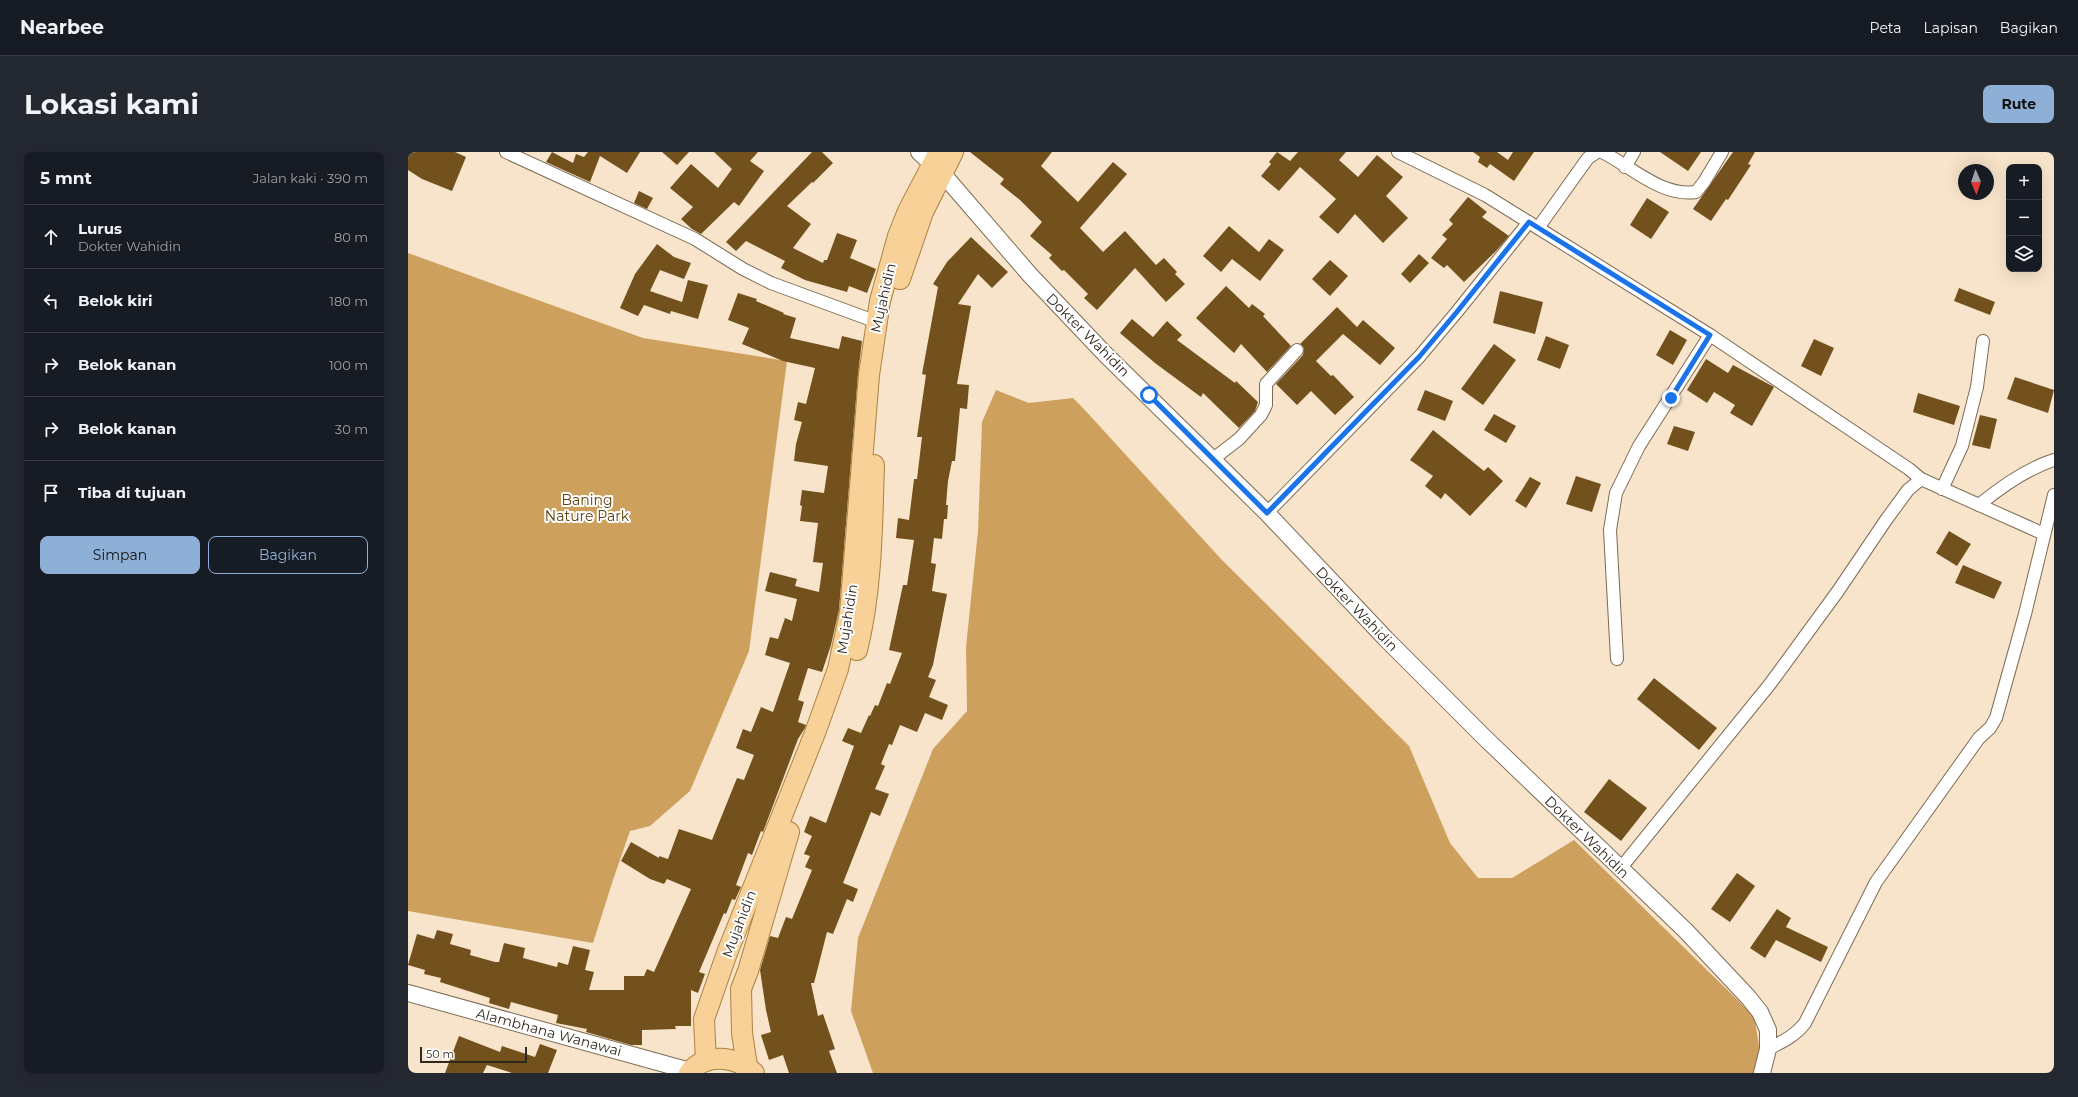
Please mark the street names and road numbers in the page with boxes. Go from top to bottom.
street label: Mujahidin [866,261,900,335]
street label: Dokter Wahidin [1042,289,1134,381]
street label: Dokter Wahidin [1312,563,1402,655]
street label: Mujahidin [833,583,861,655]
street label: Dokter Wahidin [1541,792,1633,882]
street label: Mujahidin [718,888,760,960]
street label: Alambhana Wanawai [474,1004,624,1060]

